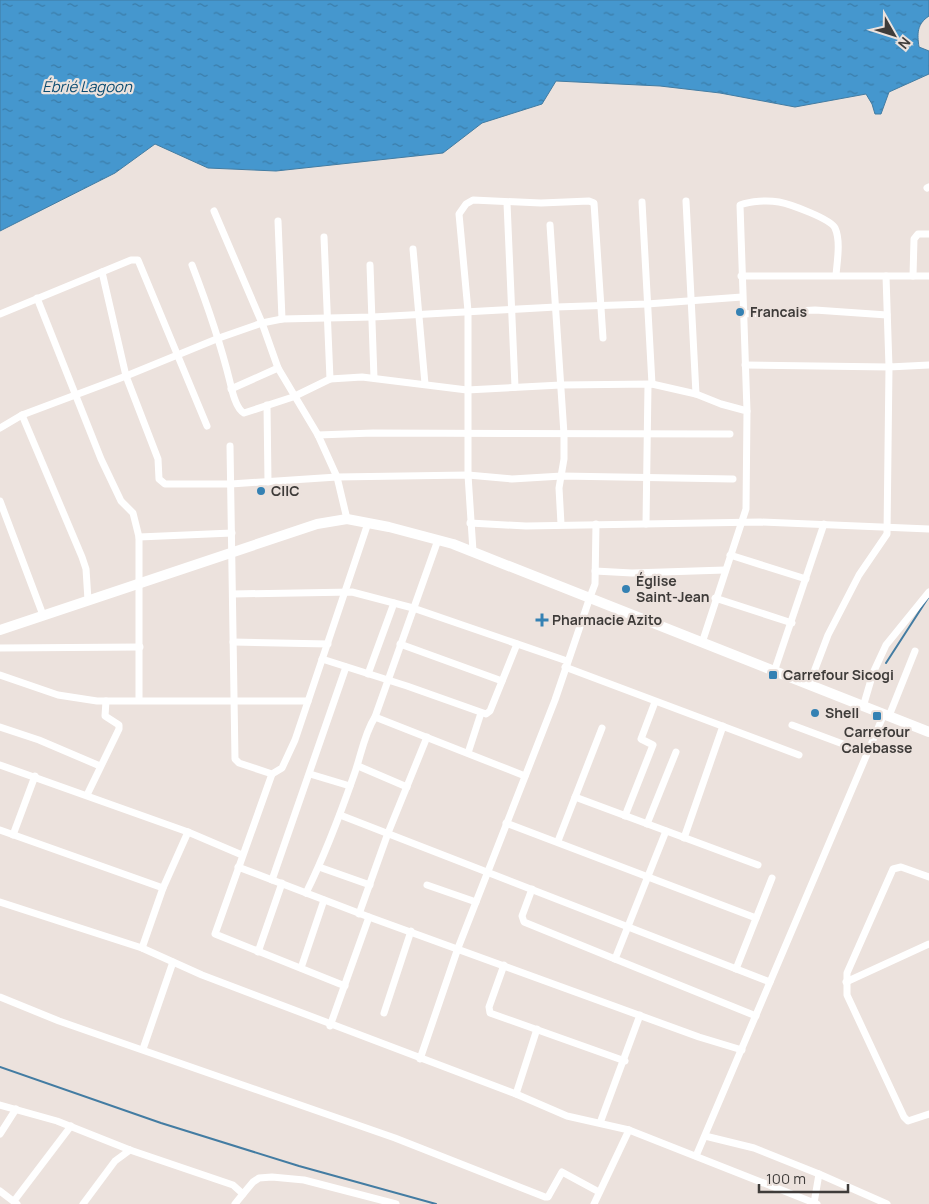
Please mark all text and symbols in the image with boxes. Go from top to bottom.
north arrow [869,10,919,60]
text: N [894,34,915,53]
water label: Ébrié Lagoon [42,76,133,97]
place label: Francais [750,302,807,321]
marker: Francais [734,306,746,318]
place label: CIIC [271,481,300,500]
marker: CIIC [255,485,267,497]
place label: Église Saint-Jean [636,571,710,606]
marker: Église Saint-Jean [620,583,632,595]
place label: Pharmacie Azito [552,610,662,629]
marker: Pharmacie Azito [536,614,548,626]
place label: Carrefour Sicogi [783,665,894,684]
marker: Carrefour Sicogi [767,669,779,681]
place label: Shell [825,703,859,722]
marker: Shell [809,707,821,719]
marker: Carrefour Calebasse [871,710,883,722]
place label: Carrefour Calebasse [841,722,913,757]
scale bar [759,1162,848,1194]
text: 100 m [766,1168,806,1189]

